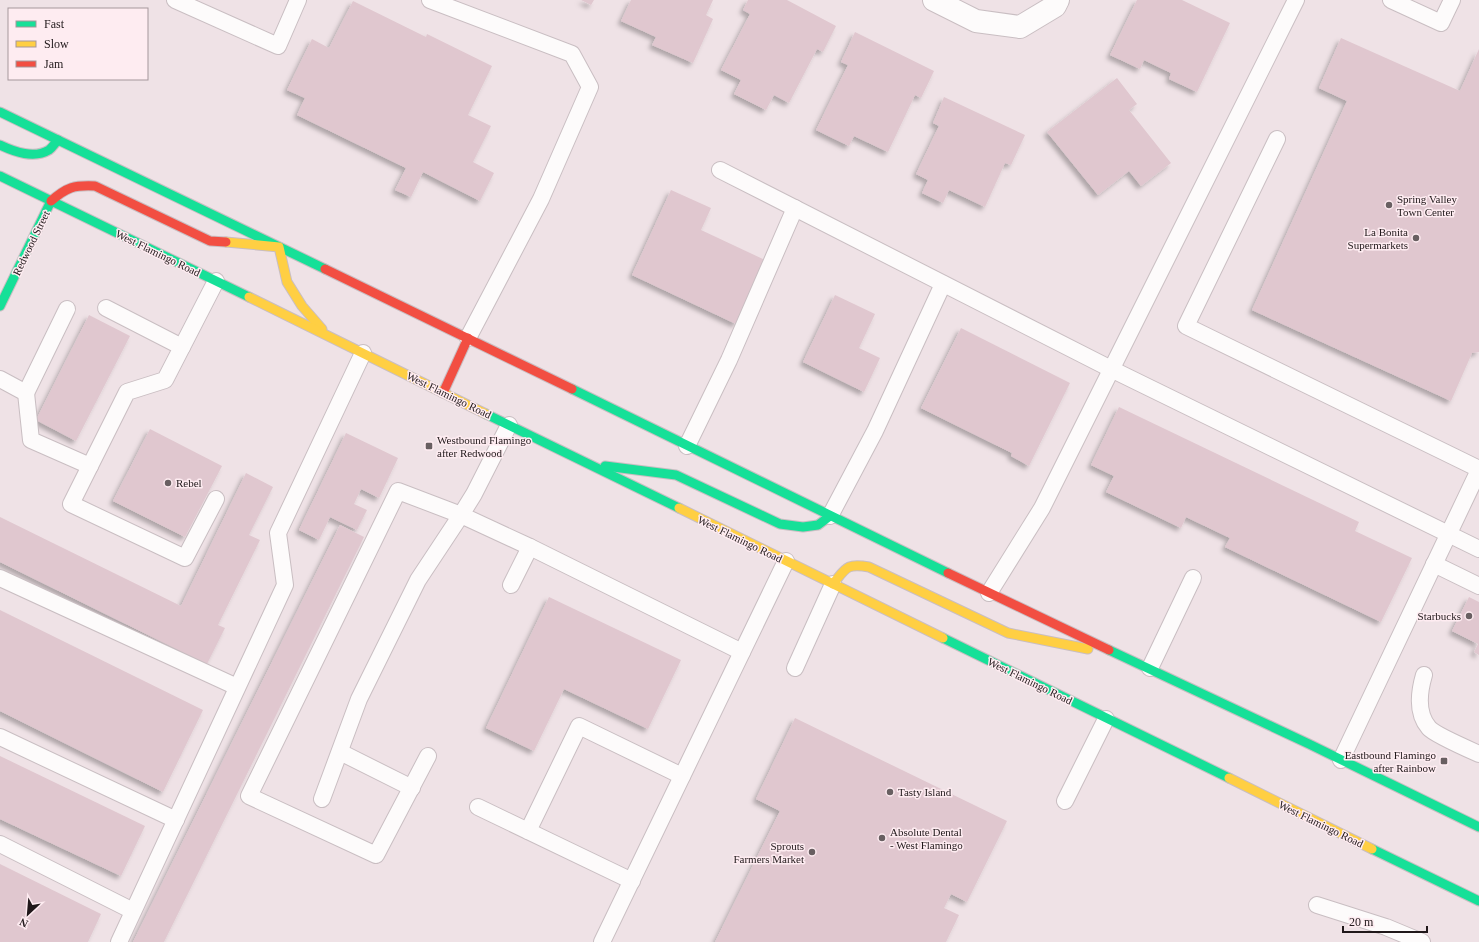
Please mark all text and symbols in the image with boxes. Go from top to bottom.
legend [8,8,148,80]
text: Fast [44,17,65,31]
text: Slow [44,37,69,51]
text: Jam [44,57,64,71]
place label: Spring Valley Town Center [1397,193,1457,218]
marker: Spring Valley Town Center [1384,200,1394,210]
street label: Redwood Street [10,209,52,277]
place label: La Bonita Supermarkets [1348,226,1408,251]
street label: West Flamingo Road [114,227,203,279]
marker: La Bonita Supermarkets [1411,233,1421,243]
street label: West Flamingo Road [405,369,494,421]
place label: Westbound Flamingo after Redwood [437,434,532,459]
marker: Westbound Flamingo after Redwood [424,441,434,451]
place label: Rebel [176,477,202,489]
marker: Rebel [163,478,173,488]
street label: West Flamingo Road [696,513,785,565]
place label: Starbucks [1418,610,1461,622]
marker: Starbucks [1464,611,1474,621]
street label: West Flamingo Road [986,655,1075,707]
place label: Eastbound Flamingo after Rainbow [1345,749,1436,774]
marker: Eastbound Flamingo after Rainbow [1439,756,1449,766]
place label: Tasty Island [898,786,952,798]
marker: Tasty Island [885,787,895,797]
street label: West Flamingo Road [1277,798,1366,850]
place label: Absolute Dental - West Flamingo [890,826,963,851]
marker: Absolute Dental - West Flamingo [877,833,887,843]
place label: Sprouts Farmers Market [733,840,804,865]
marker: Sprouts Farmers Market [807,847,817,857]
north arrow [8,894,48,934]
scale bar [1343,908,1427,934]
text: 20 m [1349,915,1374,929]
text: N [17,916,30,930]

